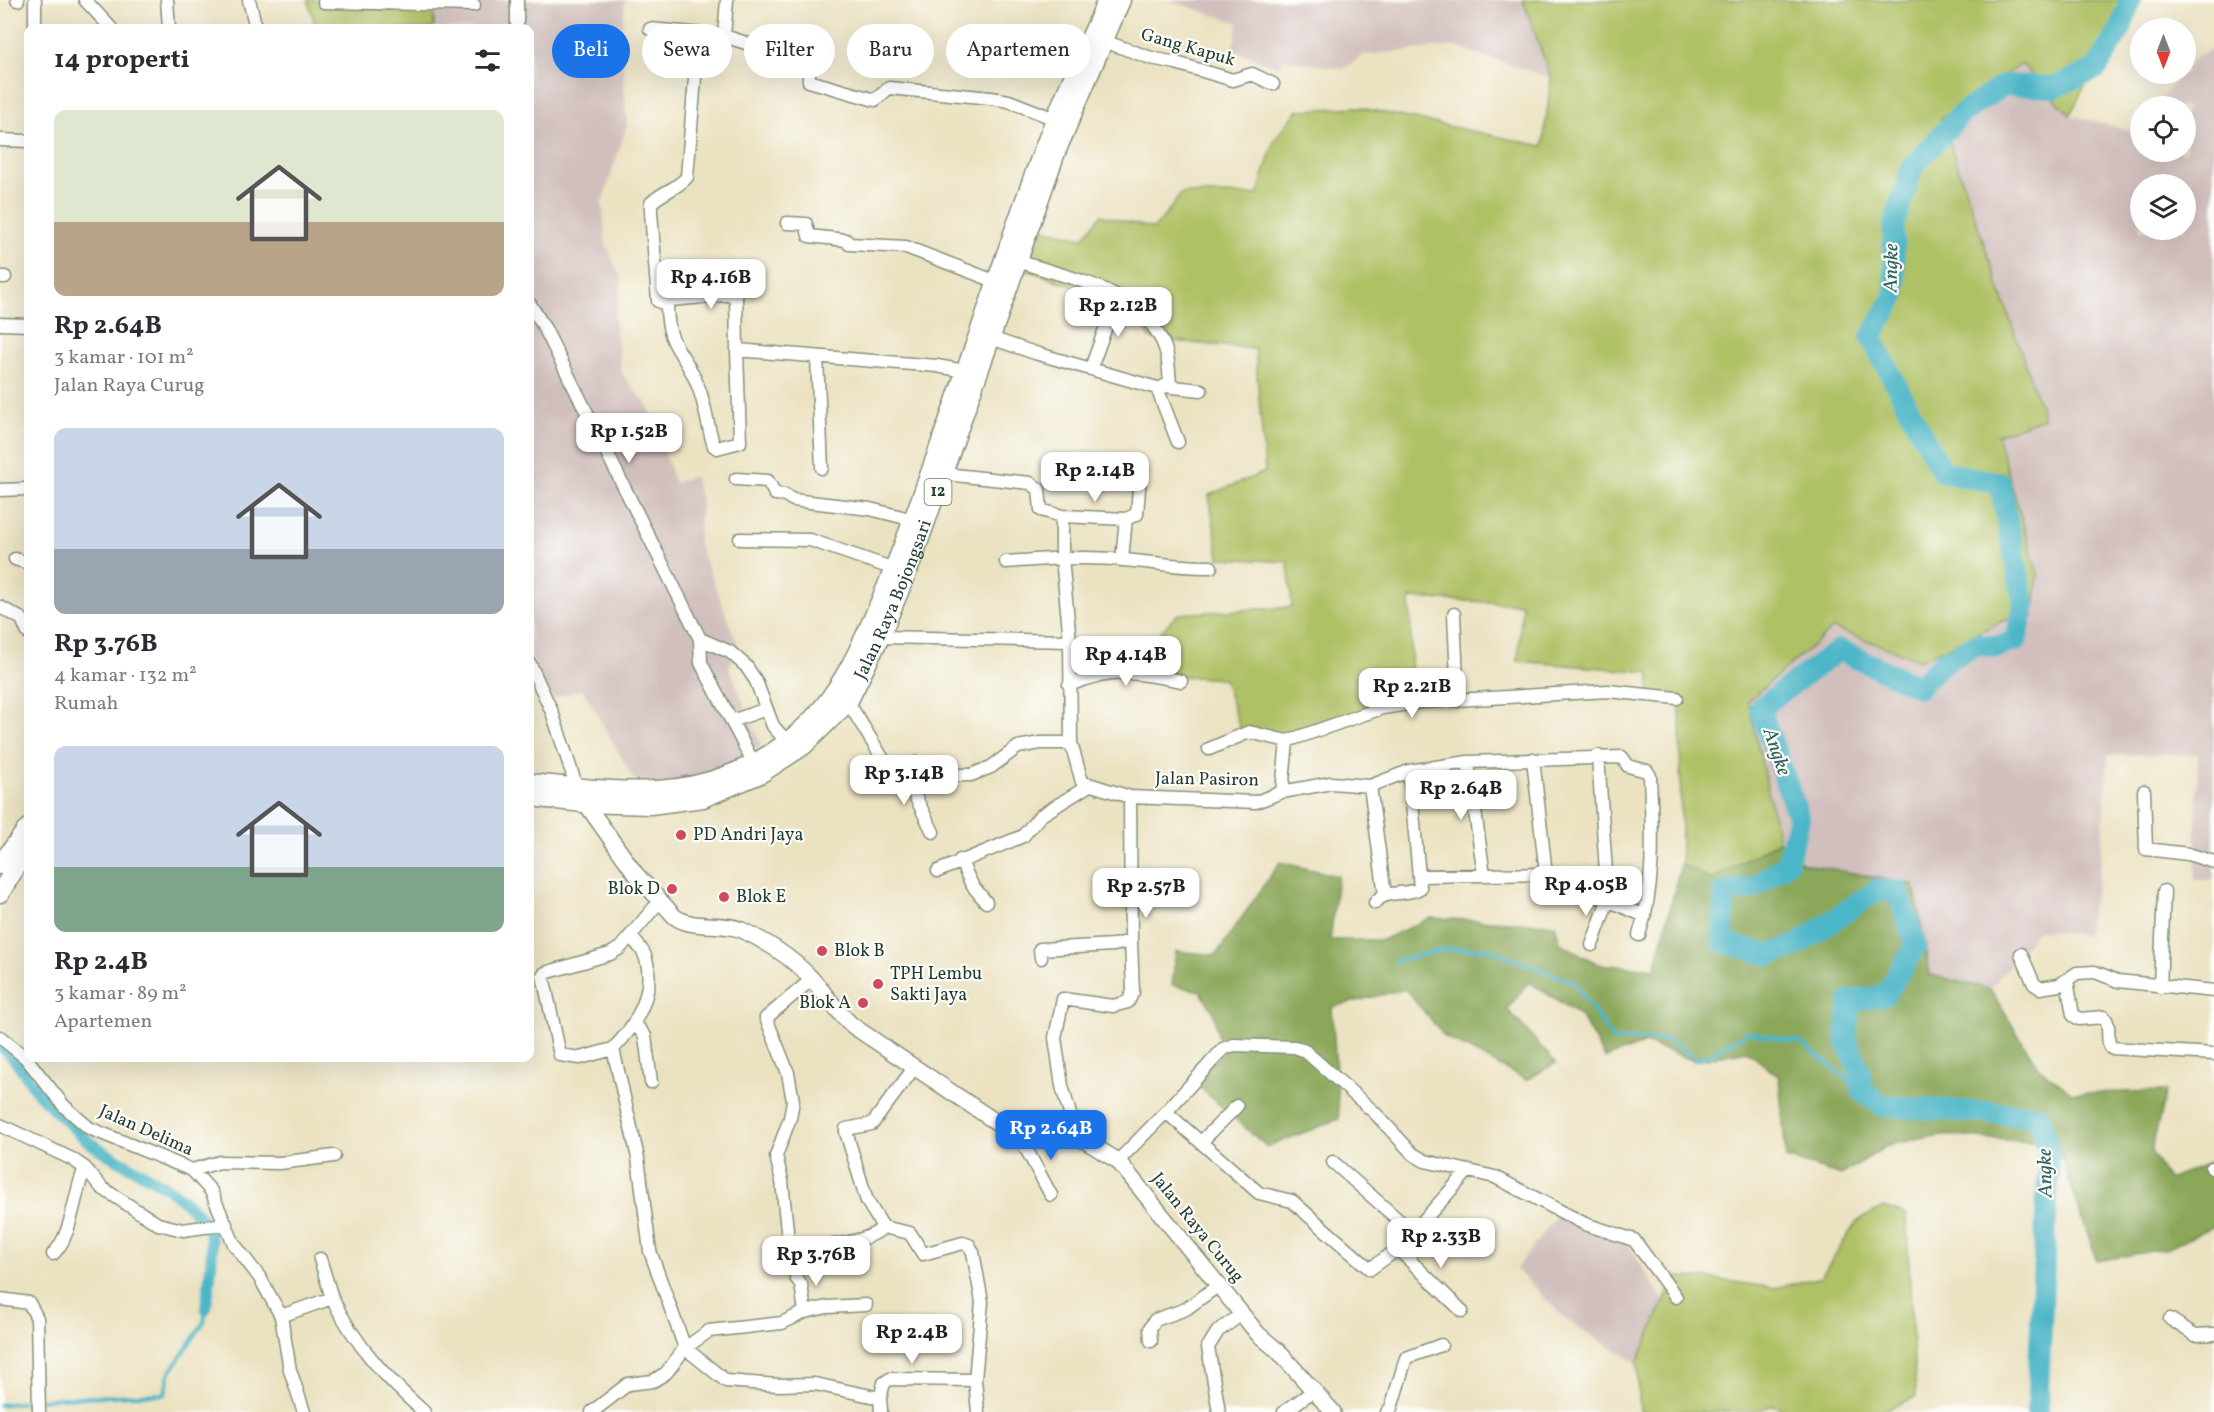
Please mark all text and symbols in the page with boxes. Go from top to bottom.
north arrow [2130,18,2196,84]
map controls [2130,18,2196,240]
street label: Gang Kapuk [1138,23,1238,73]
chip: Beli [552,24,630,78]
chip: Sewa [642,24,732,78]
chip: Filter [744,24,835,78]
chip: Baru [847,24,934,78]
chip: Apartemen [946,24,1091,78]
text: 14 properti [54,42,190,78]
icon: filters [471,44,504,77]
button: locate [2130,96,2196,162]
icon: home [225,149,333,257]
button: layers [2130,174,2196,240]
water label: Angke [1878,243,1906,294]
pin: Rp 4.16B [649,259,773,310]
text: Rp 4.16B [671,264,751,292]
pin: Rp 2.12B [1056,287,1180,338]
text: Rp 2.12B [1079,292,1157,320]
text: Rp 2.64B [54,308,162,344]
text: 3 kamar · 101 m² [54,344,194,372]
text: Jalan Raya Curug [54,372,204,400]
pin: Rp 1.52B [567,413,691,464]
text: Rp 1.52B [590,418,668,446]
pin: Rp 2.14B [1033,452,1157,503]
text: Rp 2.14B [1055,457,1135,485]
icon: home [225,467,333,575]
road number: 12 [924,479,952,505]
street label: Jalan Raya Bojongsari [848,516,938,684]
text: Rp 3.76B [54,626,158,662]
pin: Rp 4.14B [1064,636,1188,687]
text: Rp 4.14B [1085,641,1167,669]
text: 4 kamar · 132 m² [54,662,197,690]
pin: Rp 2.21B [1350,668,1474,719]
text: Rp 2.21B [1373,673,1451,701]
text: Rumah [54,690,119,718]
water label: Angke [1754,723,1797,780]
pin: Rp 3.14B [842,755,966,806]
text: Rp 3.14B [864,760,944,788]
street label: Jalan Pasiron [1155,767,1259,793]
pin: Rp 2.64B [1399,770,1523,821]
text: Rp 2.64B [1420,775,1502,803]
icon: home [225,785,333,893]
place label: PD Andri Jaya [693,823,803,848]
marker: PD Andri Jaya [674,828,688,842]
pin: Rp 4.05B [1524,866,1648,917]
pin: Rp 2.57B [1084,868,1208,919]
text: Rp 4.05B [1544,871,1628,899]
text: Rp 2.57B [1106,873,1186,901]
place label: Blok D [607,877,660,902]
marker: Blok D [665,882,679,896]
place label: Blok E [736,885,786,910]
marker: Blok E [717,890,731,904]
place label: Blok B [834,939,885,964]
text: Rp 2.4B [54,944,148,980]
marker: Blok B [815,944,829,958]
place label: TPH Lembu Sakti Jaya [890,962,982,1008]
marker: TPH Lembu Sakti Jaya [871,977,885,991]
text: 3 kamar · 89 m² [54,980,187,1008]
place label: Blok A [799,991,851,1016]
marker: Blok A [856,996,870,1010]
text: Apartemen [54,1008,153,1036]
street label: Jalan Delima [95,1099,197,1163]
pin: Rp 2.64B [989,1110,1113,1161]
text: Rp 2.64B [1010,1115,1092,1143]
water label: Angke [2032,1148,2060,1199]
street label: Jalan Raya Curug [1145,1168,1249,1288]
pin: Rp 2.33B [1379,1218,1503,1269]
text: Rp 2.33B [1401,1223,1481,1251]
pin: Rp 3.76B [754,1236,878,1287]
text: Rp 3.76B [776,1241,856,1269]
pin: Rp 2.4B [857,1314,967,1365]
text: Rp 2.4B [876,1319,948,1347]

